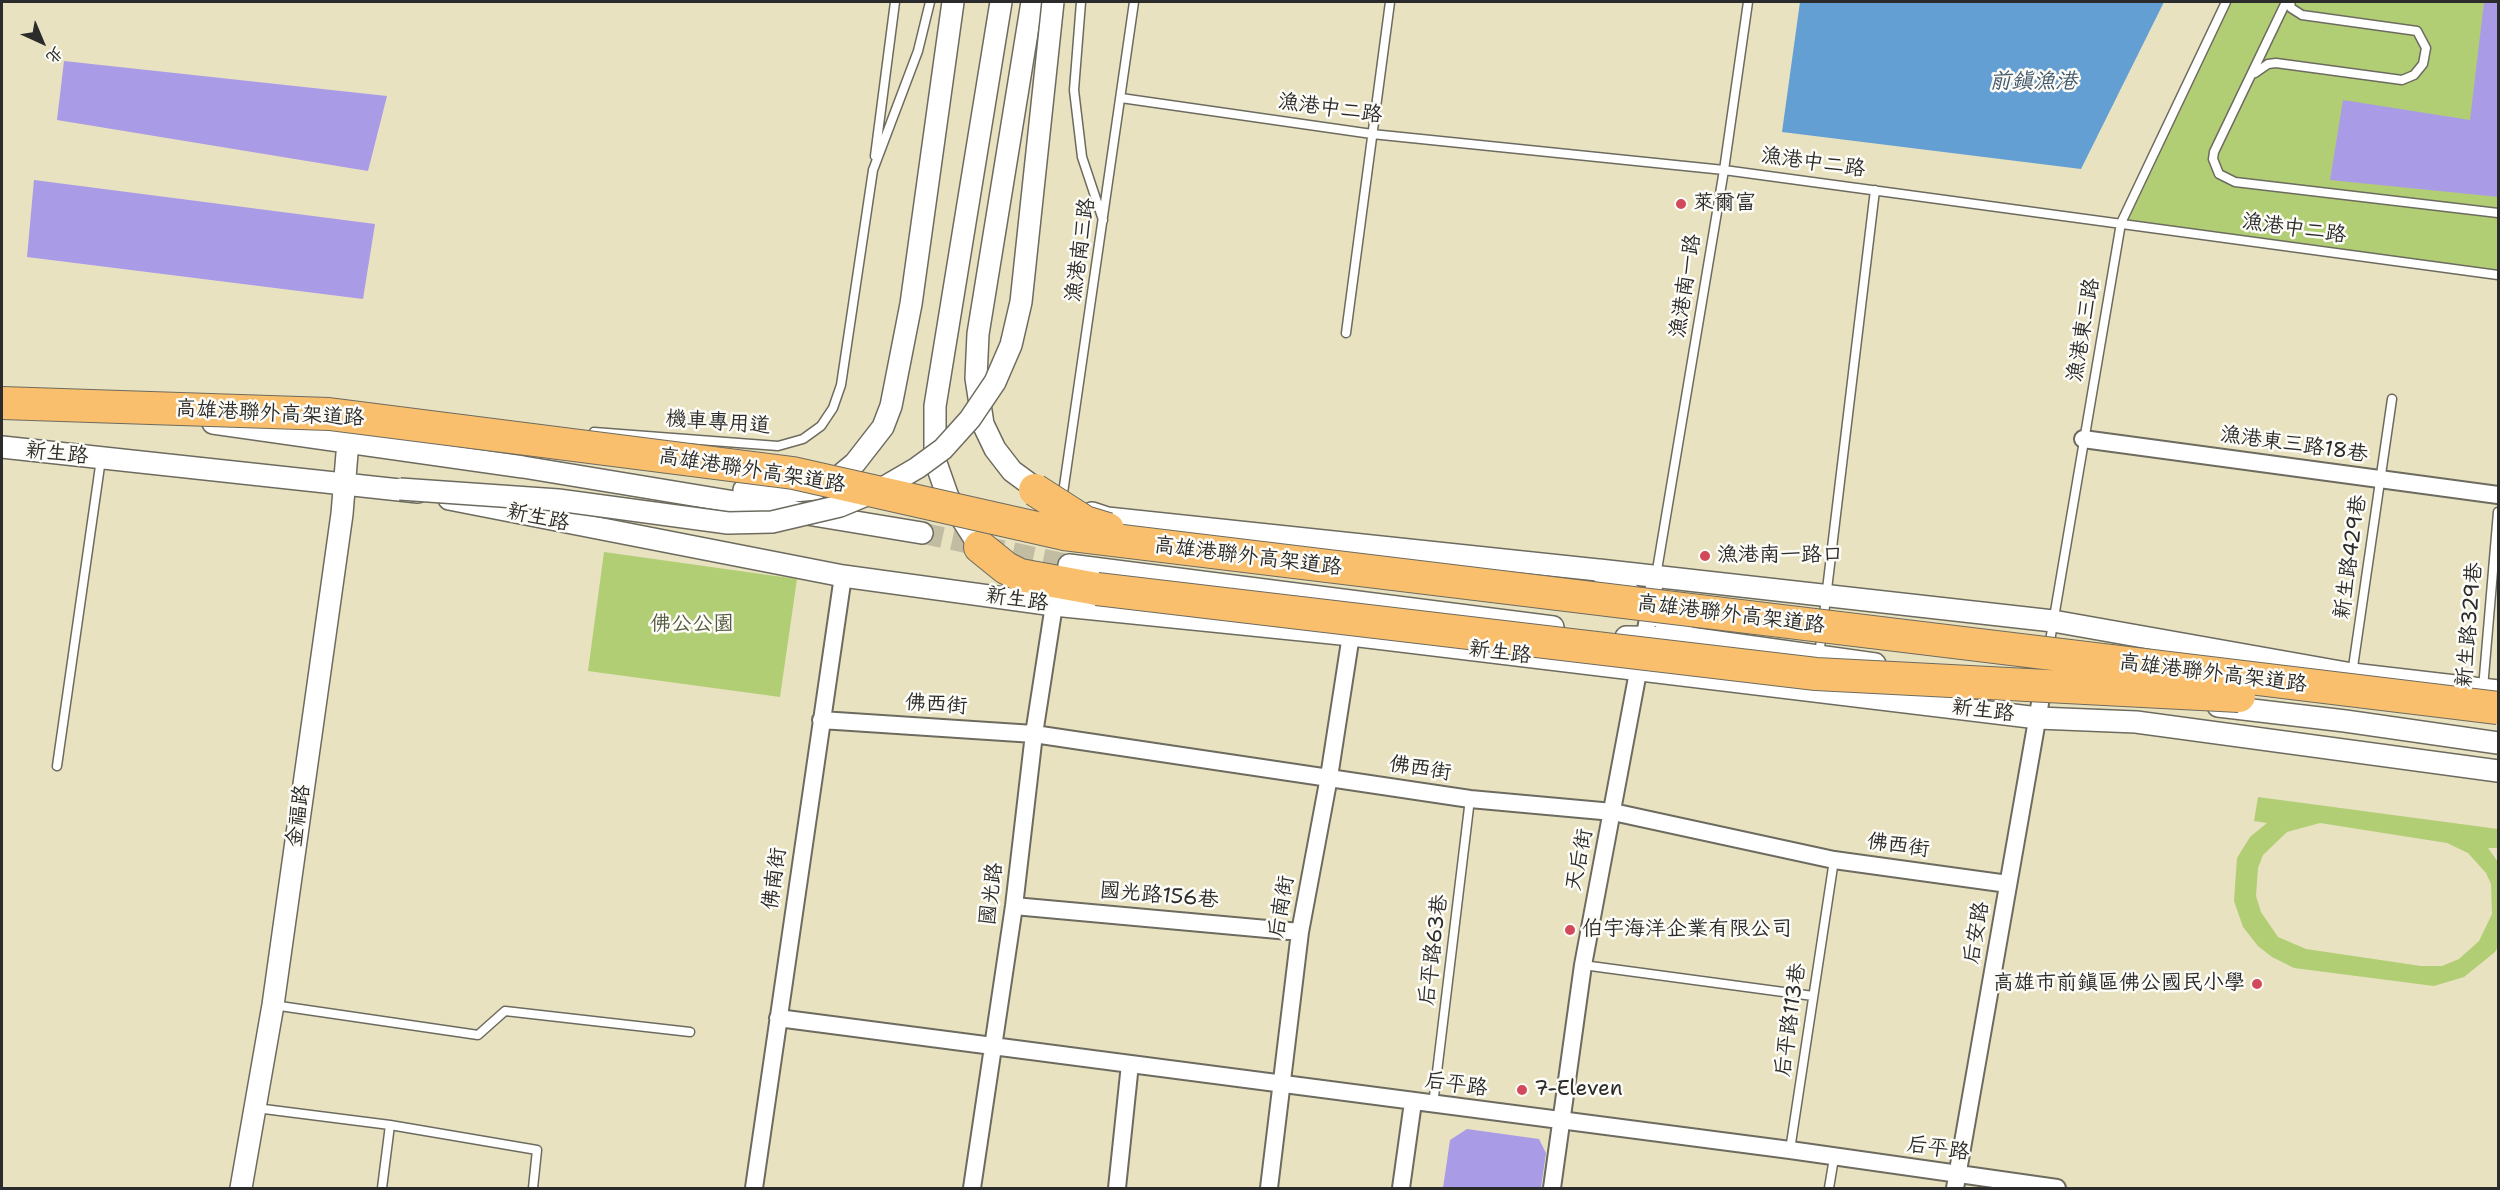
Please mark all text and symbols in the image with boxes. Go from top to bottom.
north arrow [12,12,72,72]
text: 北 [42,42,68,68]
water label: 前鎮漁港 [1989,69,2077,95]
street label: 漁港中二路 [1276,89,1384,129]
street label: 漁港中二路 [1759,143,1867,183]
place label: 萊爾富 [1693,191,1756,217]
street label: 漁港南三路 [1061,196,1101,304]
marker: 萊爾富 [1674,197,1688,211]
street label: 漁港中二路 [2240,209,2348,249]
street label: 漁港南一路 [1665,232,1707,340]
street label: 漁港東三路 [2062,276,2106,384]
street label: 高雄港聯外高架道路 [175,396,365,432]
street label: 機車專用道 [665,407,771,439]
street label: 漁港東三路18巷 [2218,422,2370,468]
street label: 新生路 [24,438,90,470]
street label: 高雄港聯外高架道路 [657,444,847,498]
street label: 新生路429巷 [2330,493,2372,621]
street label: 新生路 [505,499,571,537]
street label: 高雄港聯外高架道路 [1153,533,1343,581]
place label: 漁港南一路口 [1717,543,1843,569]
marker: 漁港南一路口 [1698,549,1712,563]
street label: 新生路329巷 [2452,561,2488,689]
street label: 新生路 [984,583,1050,617]
street label: 高雄港聯外高架道路 [1636,591,1826,639]
park label: 佛公公園 [650,612,734,638]
street label: 新生路 [1467,637,1533,669]
street label: 高雄港聯外高架道路 [2118,650,2308,698]
street label: 佛西街 [904,690,968,720]
street label: 新生路 [1950,695,2016,727]
street label: 佛西街 [1387,752,1453,786]
street label: 金福路 [282,783,316,849]
street label: 天后街 [1562,827,1598,893]
street label: 佛西街 [1865,829,1931,863]
street label: 佛南街 [758,846,792,912]
street label: 國光路 [976,861,1008,927]
street label: 后南街 [1264,874,1300,940]
street label: 國光路156巷 [1098,878,1220,914]
street label: 后平路63巷 [1415,893,1453,1007]
street label: 后安路 [1959,900,1995,966]
place label: 伯宇海洋企業有限公司 [1582,917,1792,943]
marker: 伯宇海洋企業有限公司 [1563,923,1577,937]
street label: 后平路113巷 [1771,962,1811,1078]
place label: 高雄市前鎮區佛公國民小學 [1993,971,2245,997]
marker: 高雄市前鎮區佛公國民小學 [2250,977,2264,991]
street label: 后平路 [1423,1068,1489,1102]
place label: 7-Eleven [1534,1077,1623,1103]
marker: 7-Eleven [1515,1083,1529,1097]
street label: 后平路 [1905,1132,1971,1166]

